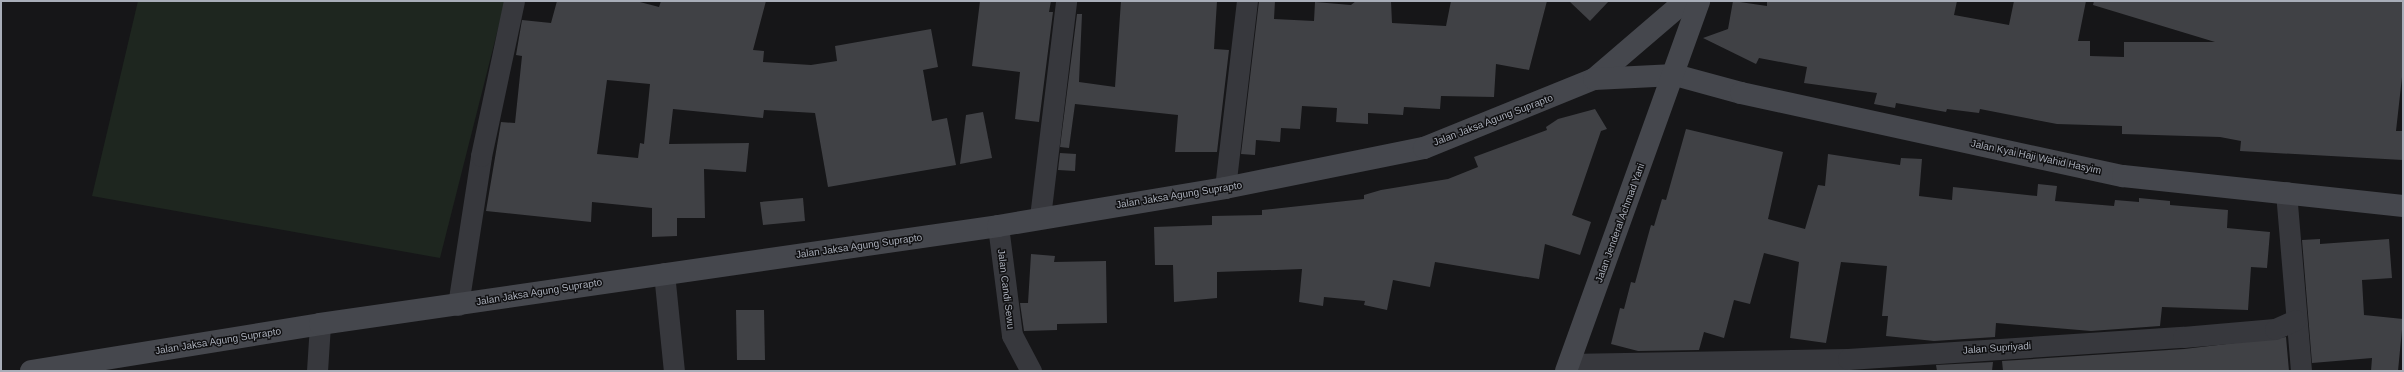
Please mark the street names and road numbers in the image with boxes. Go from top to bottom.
street label: Jalan Jaksa Agung Suprapto [1431,91,1555,149]
street label: Jalan Kyai Haji Wahid Hasyim [1970,137,2102,177]
street label: Jalan Jenderal Achmad Yani [1593,161,1647,285]
street label: Jalan Jaksa Agung Suprapto [1115,179,1243,211]
street label: Jalan Jaksa Agung Suprapto [795,231,923,261]
street label: Jalan Candi Sewu [995,248,1017,330]
street label: Jalan Jaksa Agung Suprapto [475,276,603,308]
street label: Jalan Jaksa Agung Suprapto [154,325,282,357]
street label: Jalan Supriyadi [1962,340,2032,356]

